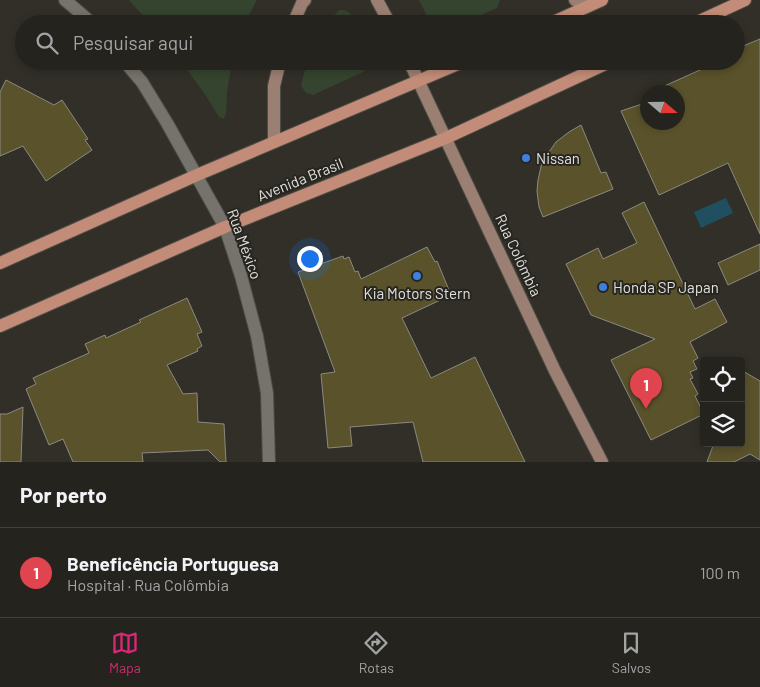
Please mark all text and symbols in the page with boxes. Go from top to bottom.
search box [15,15,745,70]
icon: search [33,29,61,57]
text: Pesquisar aqui [73,31,193,54]
north arrow [640,85,685,130]
place label: Nissan [536,149,580,167]
marker: Nissan [520,152,532,164]
street label: Avenida Brasil [254,154,346,204]
street label: Rua México [224,206,266,282]
street label: Rua Colômbia [492,211,546,299]
your location [297,246,323,272]
marker: Kia Motors Stern [411,270,423,282]
place label: Honda SP Japan [613,278,719,296]
marker: Honda SP Japan [597,281,609,293]
place label: Kia Motors Stern [363,284,471,302]
map controls [700,357,745,447]
button: locate [700,357,745,402]
pin: 1 [630,368,662,409]
button: layers [700,402,745,447]
text: Por perto [20,482,107,507]
text: Beneficência Portuguesa [67,552,279,575]
text: 1 [33,563,39,582]
text: 100 m [700,563,740,582]
text: Hospital · Rua Colômbia [67,575,229,594]
tab: Mapa [109,629,141,676]
tab: Rotas [359,629,394,676]
tab: Salvos [612,629,651,676]

